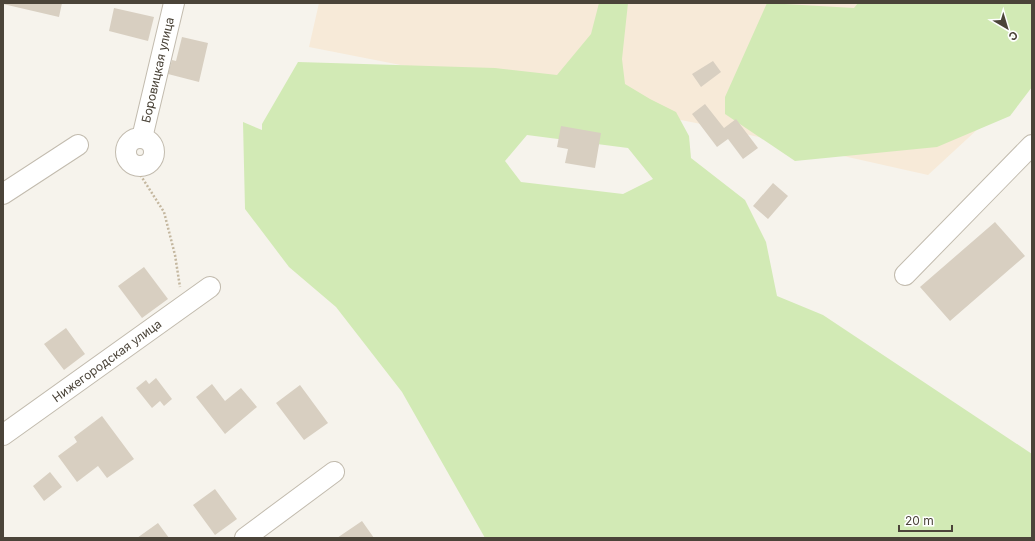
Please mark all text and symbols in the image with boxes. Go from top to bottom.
north arrow [987,8,1027,48]
street label: Боровицкая улица [138,16,177,124]
text: С [1006,28,1021,44]
street label: Нижегородская улица [49,316,164,405]
scale bar [899,507,952,533]
text: 20 m [905,513,934,528]

